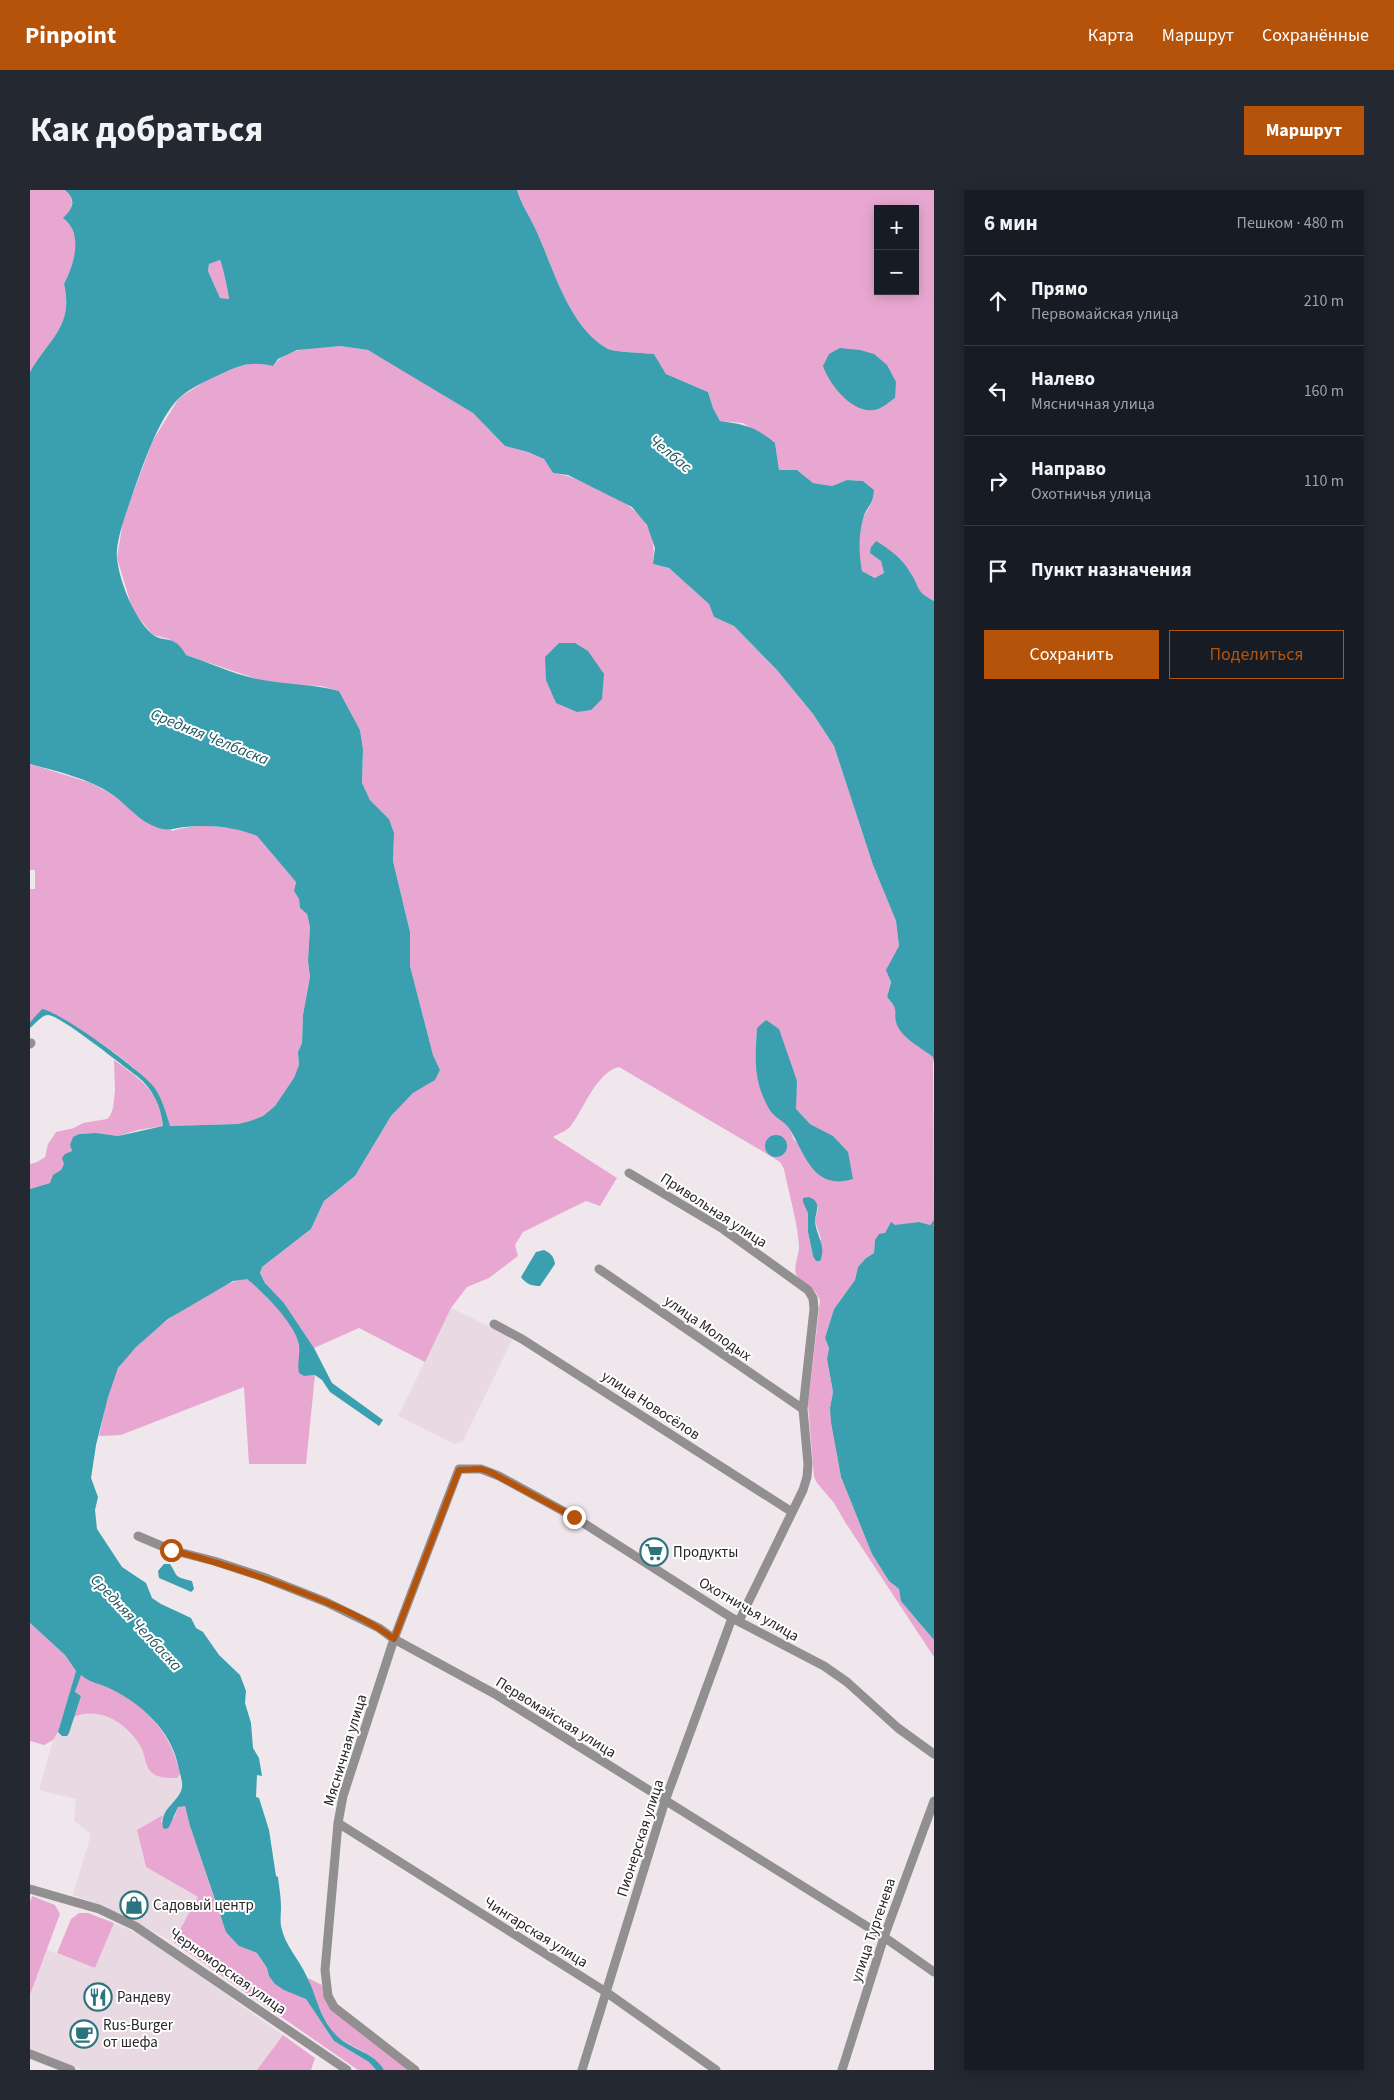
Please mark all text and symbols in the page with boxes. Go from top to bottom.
text: Pinpoint [25,18,116,53]
text: Карта [1088,23,1134,48]
text: Маршрут [1162,23,1234,48]
text: Сохранённые [1262,23,1369,48]
text: Как добраться [30,105,263,155]
button: Маршрут [1244,106,1364,155]
map controls [874,205,919,295]
button: + [874,205,919,250]
text: 6 мин [984,208,1038,238]
text: Пешком · 480 m [1237,212,1344,234]
button: − [874,250,919,295]
text: Прямо [1031,276,1088,303]
icon: ahead [984,287,1012,315]
text: 210 m [1304,290,1344,312]
text: Первомайская улица [1031,303,1179,325]
text: Налево [1031,366,1095,393]
icon: left [984,377,1012,405]
text: 160 m [1304,380,1344,402]
text: Мясничная улица [1031,393,1155,415]
water label: Челбас [644,430,696,478]
text: Направо [1031,456,1106,483]
icon: right [984,467,1012,495]
text: 110 m [1304,470,1344,492]
text: Охотничья улица [1031,483,1151,505]
icon: arrive [984,557,1012,585]
text: Пункт назначения [1031,557,1192,584]
button: Сохранить [984,630,1159,679]
button: Поделиться [1169,630,1344,679]
water label: Средняя Челбаска [147,703,272,771]
street label: Привольная улица [656,1168,771,1253]
street label: улица Молодых [660,1290,756,1367]
street label: улица Новосёлов [597,1366,704,1445]
route end [563,1506,586,1529]
supermarket icon: Продукты [639,1537,669,1567]
route start [160,1539,183,1562]
place label: Продукты [673,1542,738,1563]
water label: Средняя Челбаска [85,1569,187,1676]
street label: Охотничья улица [695,1572,803,1647]
street label: Первомайская улица [491,1672,620,1763]
street label: Мясничная улица [318,1692,372,1809]
street label: Пионерская улица [612,1777,669,1900]
street label: улица Тургенева [846,1875,901,1985]
shop icon: Садовый центр [119,1890,149,1920]
street label: Чингарская улица [480,1892,592,1973]
place label: Садовый центр [153,1895,254,1916]
street label: Черноморская улица [165,1923,291,2020]
restaurant icon: Рандеву [83,1982,113,2012]
place label: Рандеву [117,1987,171,2008]
place label: Rus-Burger от шефа [103,2015,174,2053]
cafe icon: Rus-Burger от шефа [69,2019,99,2049]

